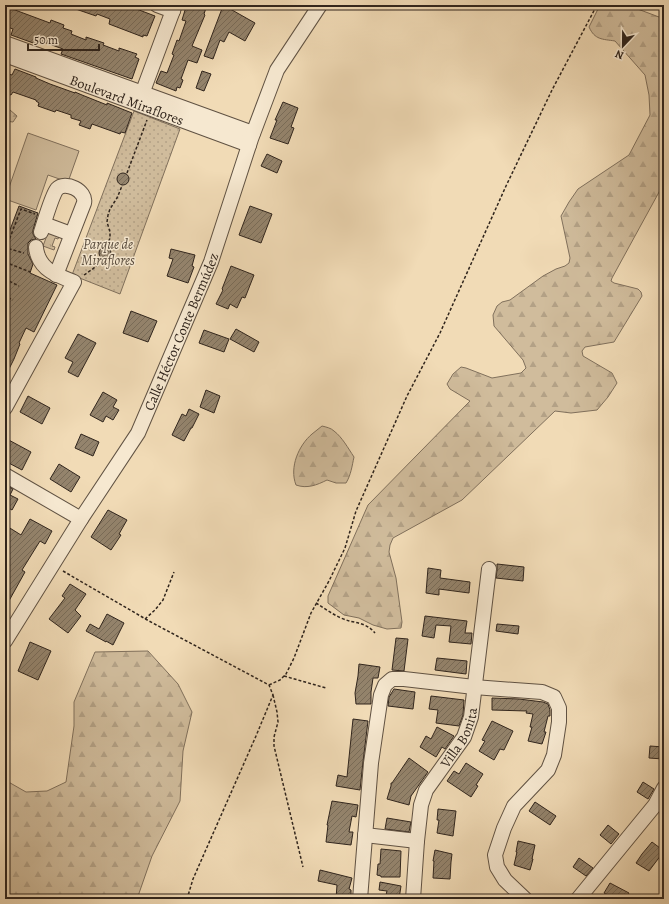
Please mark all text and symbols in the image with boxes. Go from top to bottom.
scale bar [28,26,99,52]
north arrow [603,26,643,66]
text: 50 m [34,32,58,48]
text: N [613,46,626,63]
street label: Boulevard Miraflores [67,71,186,130]
park label: Parque de Miraflores [81,235,135,270]
street label: Calle Héctor Conte Bermúdez [140,251,223,414]
street label: Villa Bonita [435,706,482,772]

